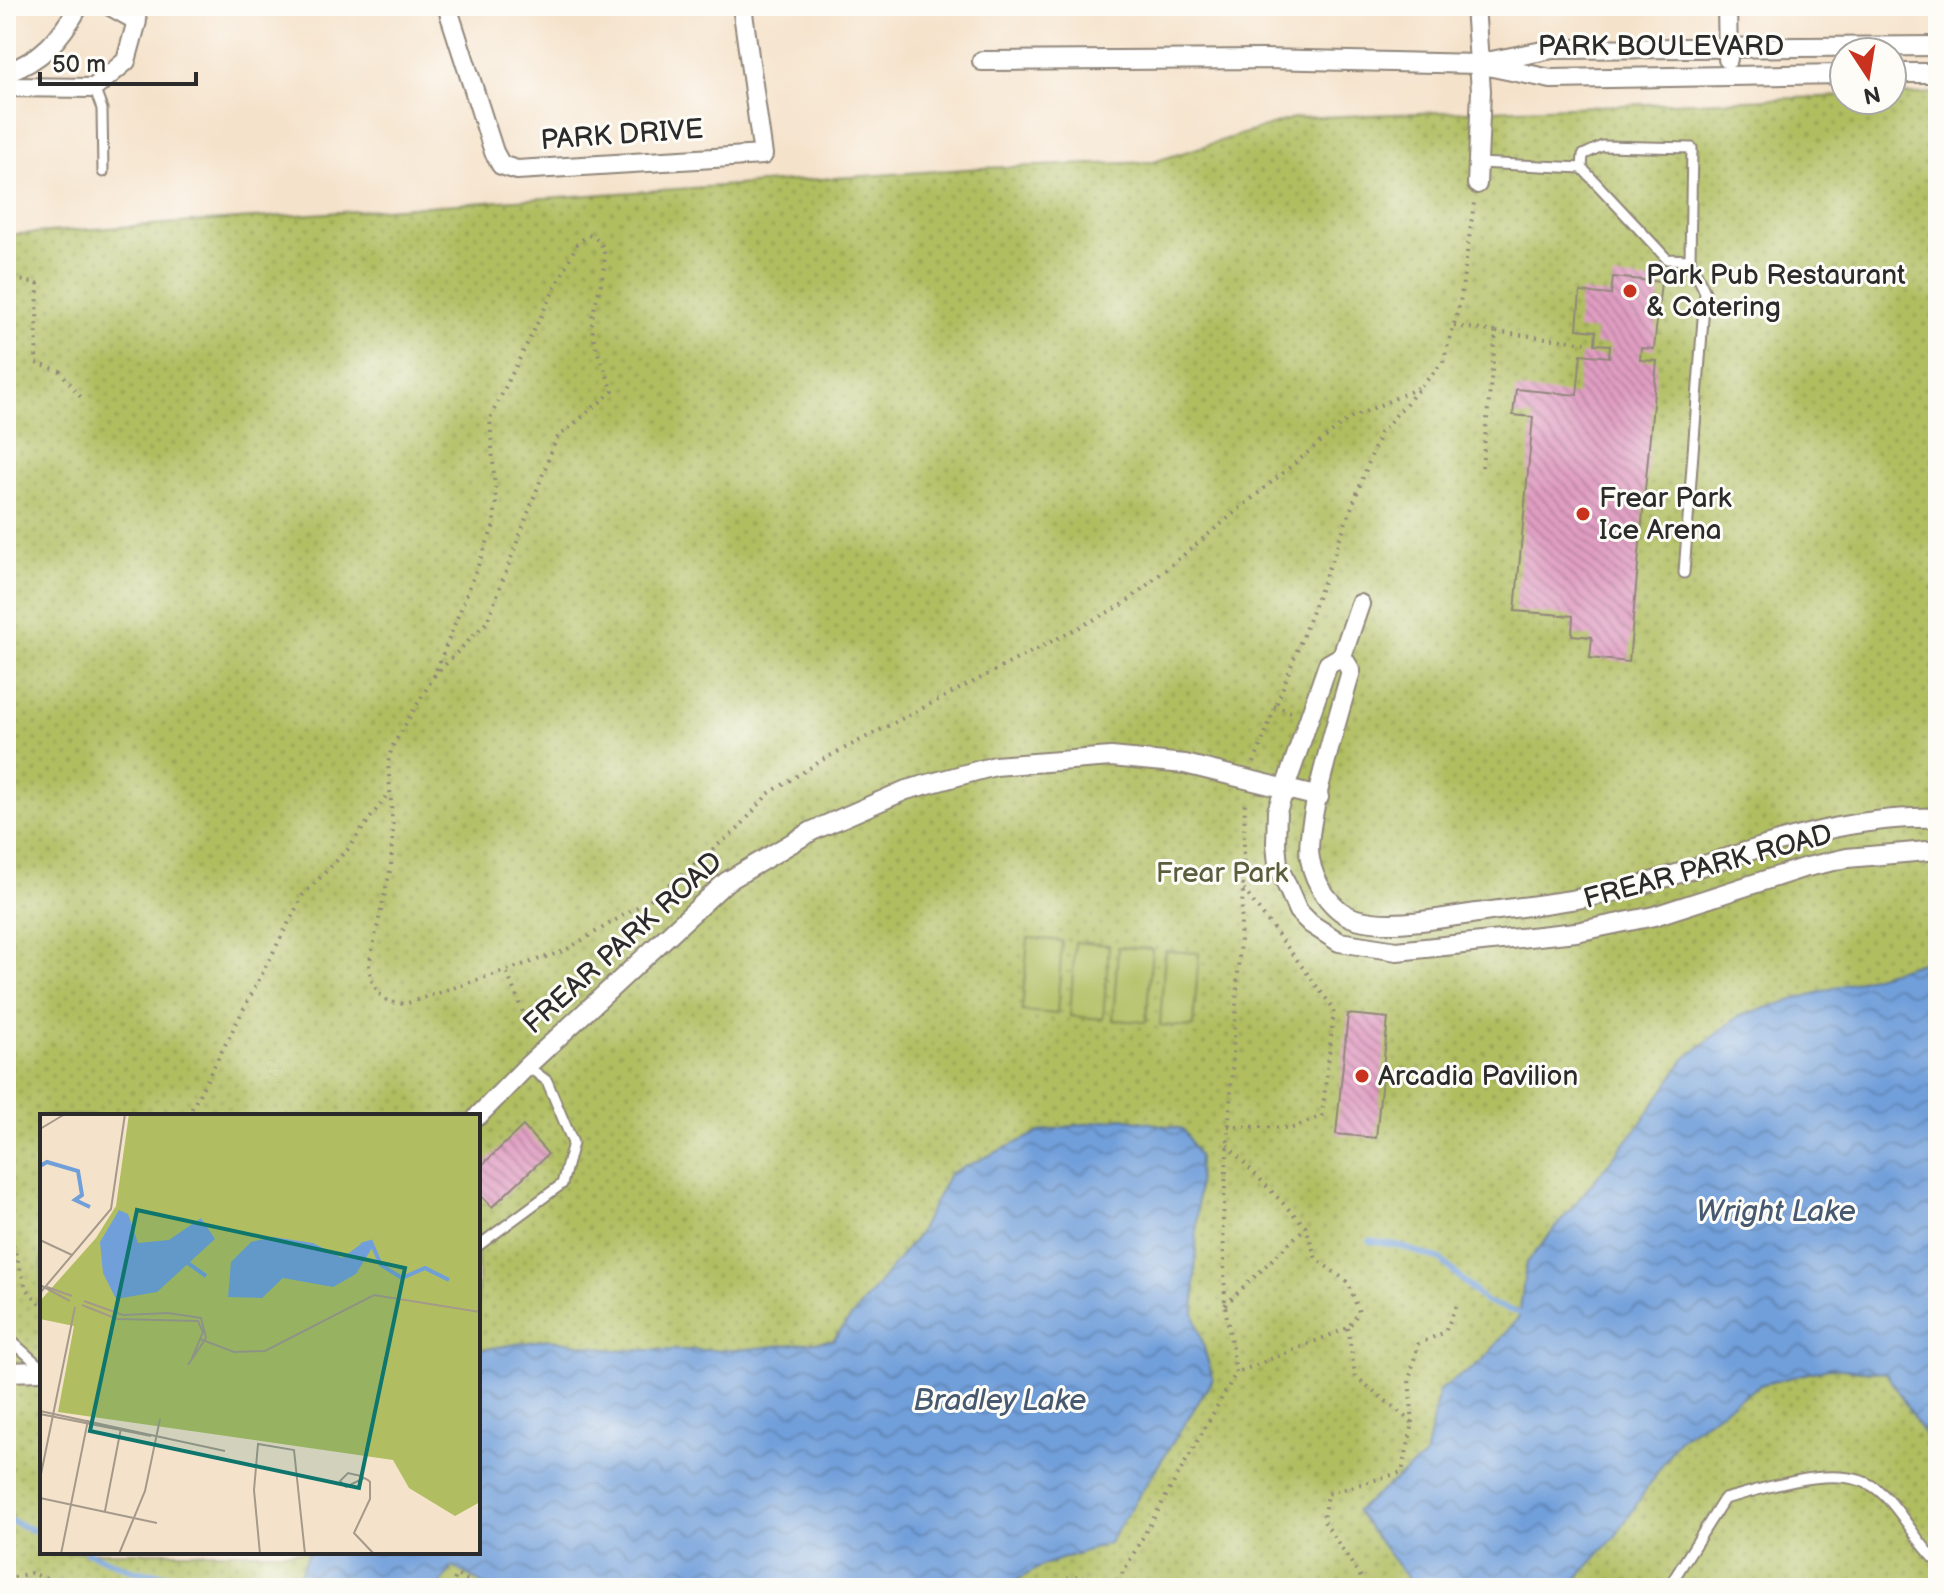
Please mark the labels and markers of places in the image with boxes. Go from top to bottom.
place label: Park Pub Restaurant & Catering [1646,259,1906,324]
marker: Park Pub Restaurant & Catering [1621,282,1639,300]
place label: Frear Park Ice Arena [1599,482,1732,547]
marker: Frear Park Ice Arena [1574,505,1592,523]
place label: Arcadia Pavilion [1378,1060,1578,1093]
marker: Arcadia Pavilion [1353,1067,1371,1085]

